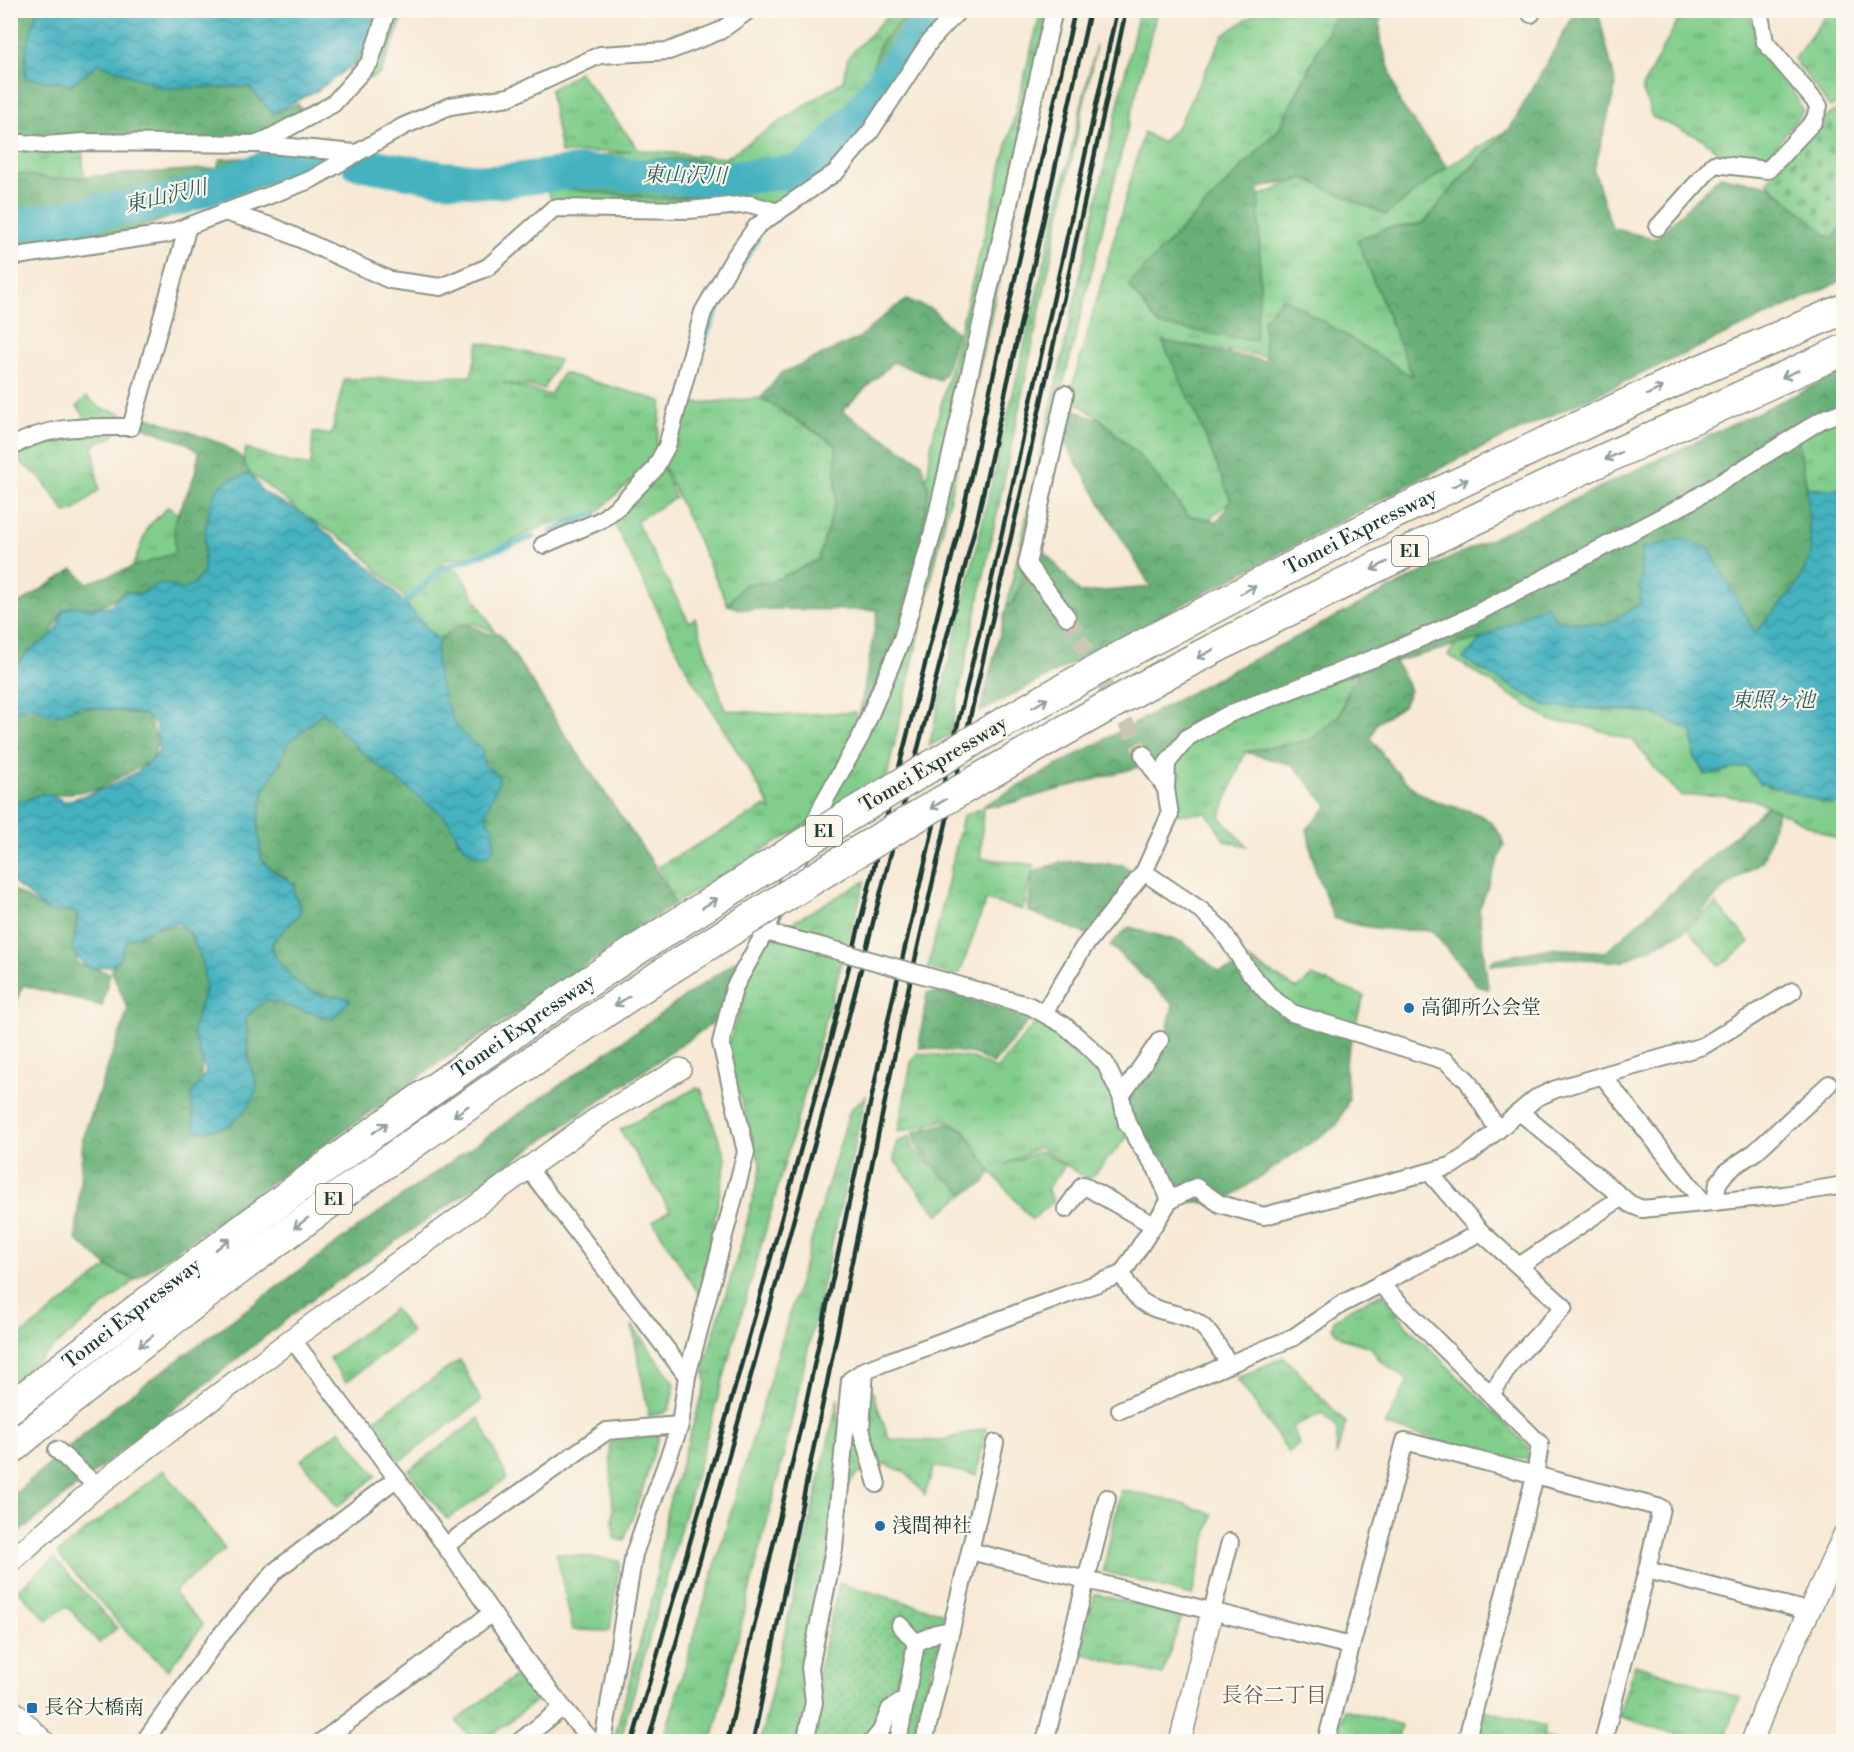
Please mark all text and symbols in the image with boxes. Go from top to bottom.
water label: 東山沢川 [643,162,729,190]
water label: 東山沢川 [122,174,212,219]
one-way arrow [1782,369,1800,381]
one-way arrow [1646,384,1664,396]
one-way arrow [1604,450,1622,462]
one-way arrow [1450,476,1468,488]
street label: Tomei Expressway [1280,483,1441,581]
road number: E1 [1392,536,1428,566]
one-way arrow [1371,560,1389,572]
one-way arrow [1239,584,1257,595]
one-way arrow [1197,648,1215,660]
water label: 東照ヶ池 [1731,688,1817,714]
one-way arrow [1031,696,1048,708]
street label: Tomei Expressway [856,711,1012,819]
one-way arrow [930,799,947,811]
road number: E1 [806,816,842,846]
one-way arrow [701,896,718,908]
street label: Tomei Expressway [448,968,600,1084]
one-way arrow [614,995,631,1007]
place label: 高御所公会堂 [1421,996,1541,1021]
marker: 高御所公会堂 [1402,1001,1416,1015]
one-way arrow [453,1105,470,1117]
one-way arrow [371,1122,388,1134]
road number: E1 [316,1184,352,1214]
one-way arrow [294,1216,310,1229]
one-way arrow [215,1238,231,1251]
street label: Tomei Expressway [58,1253,206,1375]
one-way arrow [138,1334,154,1347]
place label: 浅間神社 [892,1514,972,1539]
marker: 浅間神社 [873,1519,887,1533]
district label: 長谷二丁目 [1222,1683,1327,1709]
place label: 長谷大橋南 [44,1696,144,1721]
marker: 長谷大橋南 [25,1701,39,1715]

